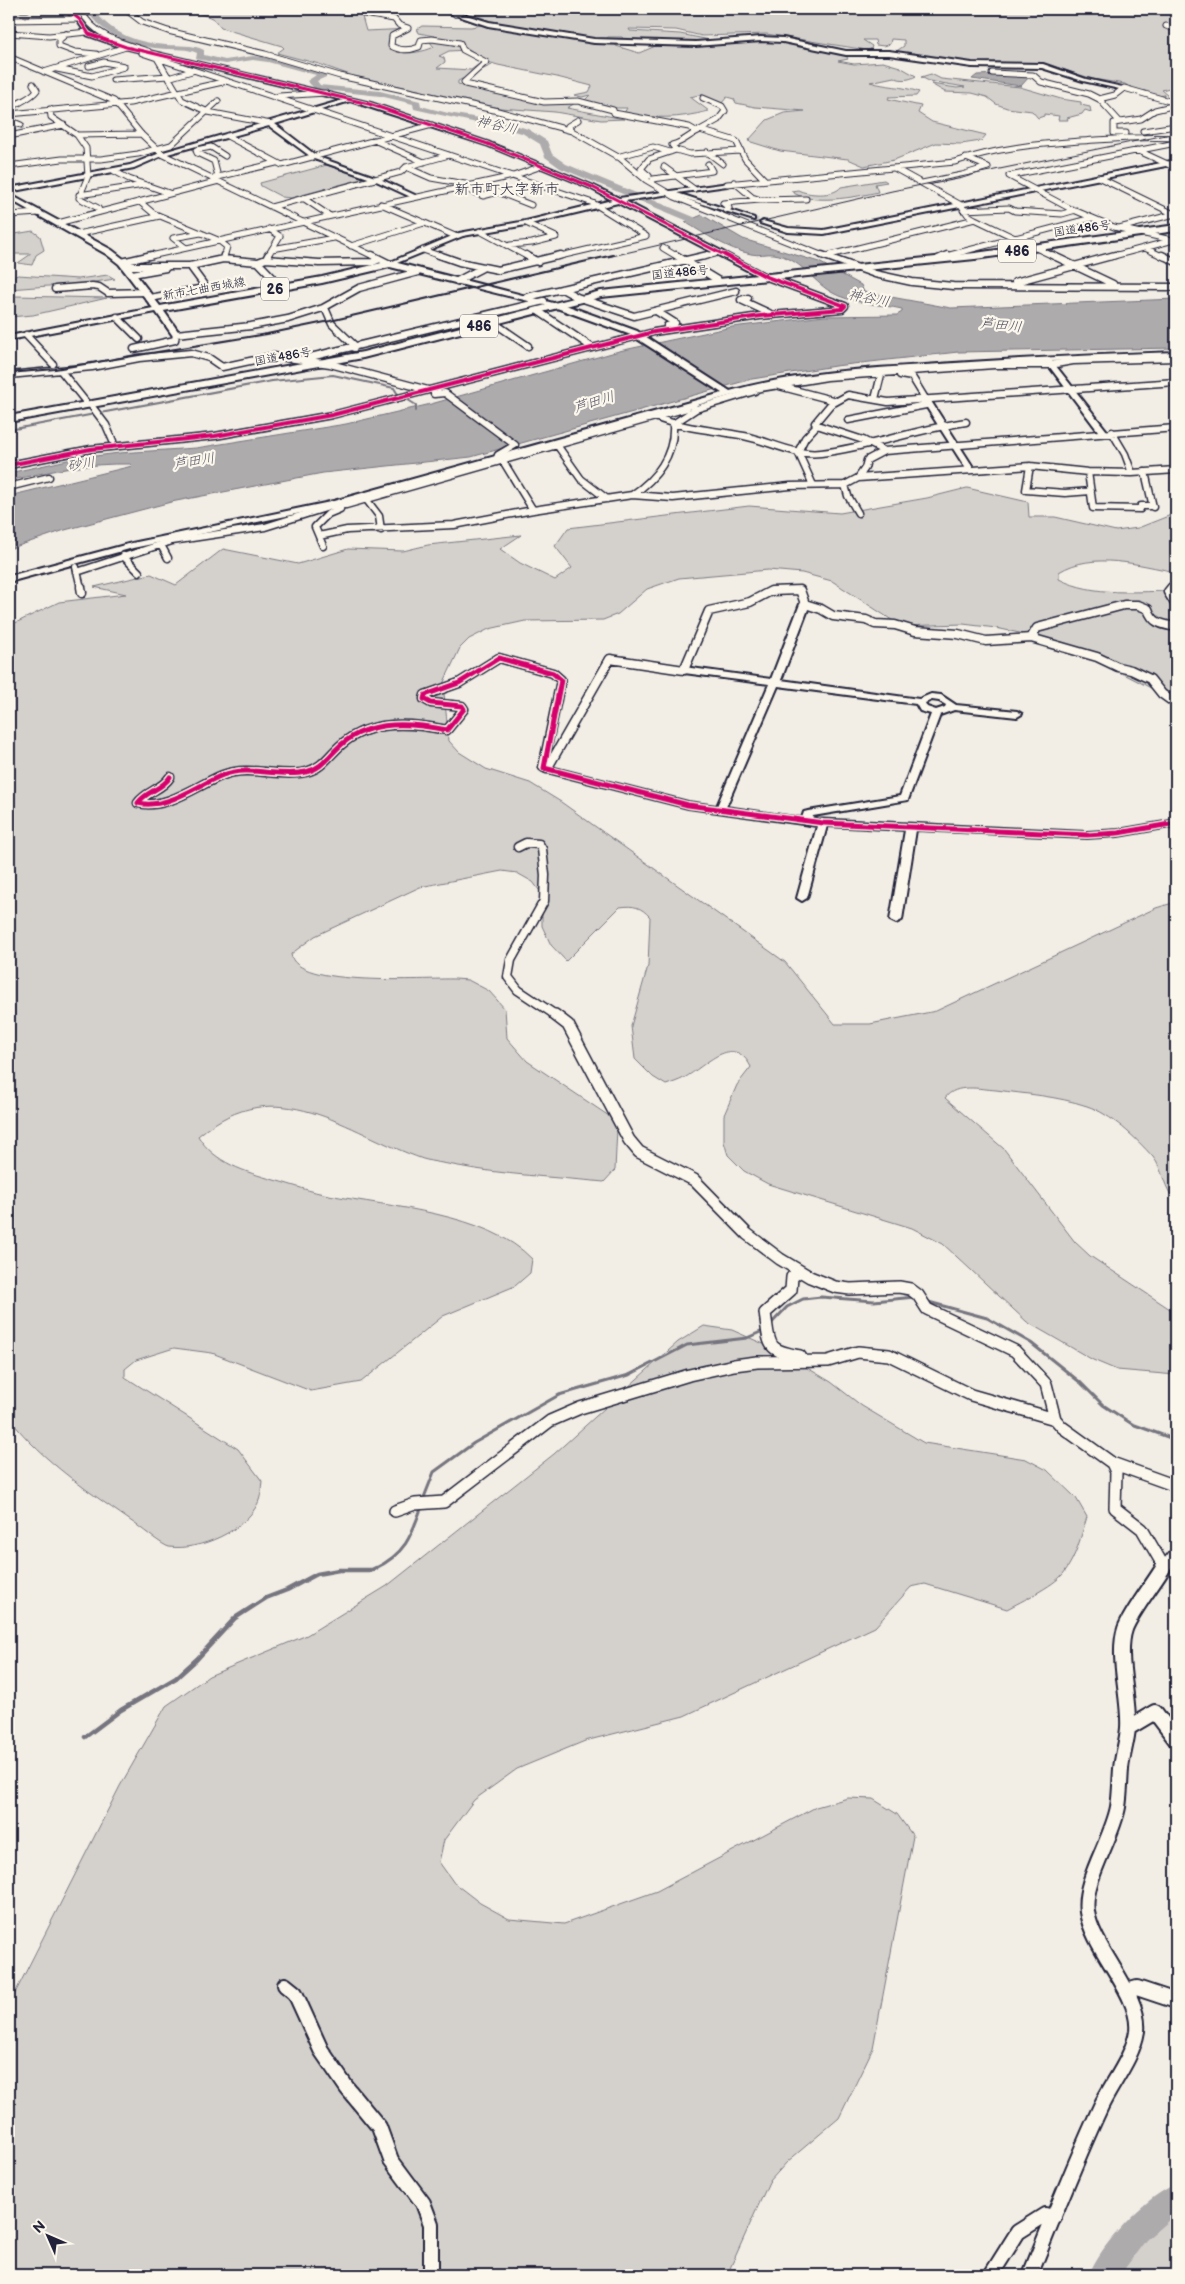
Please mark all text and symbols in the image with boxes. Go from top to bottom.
water label: 神谷川 [475,112,519,138]
district label: 新市町大字新市 [454,180,560,199]
street label: 国道486号 [1052,218,1112,240]
road number: 486 [998,240,1036,262]
street label: 国道486号 [651,263,709,283]
street label: 新市七曲西城線 [161,274,247,304]
road number: 26 [261,278,289,300]
water label: 神谷川 [847,286,891,310]
road number: 486 [460,314,498,338]
water label: 芦田川 [979,314,1023,336]
street label: 国道486号 [253,345,313,369]
water label: 芦田川 [571,388,617,416]
water label: 芦田川 [172,449,216,473]
water label: 砂川 [66,454,96,474]
north arrow [22,2212,72,2262]
text: N [29,2217,49,2237]

